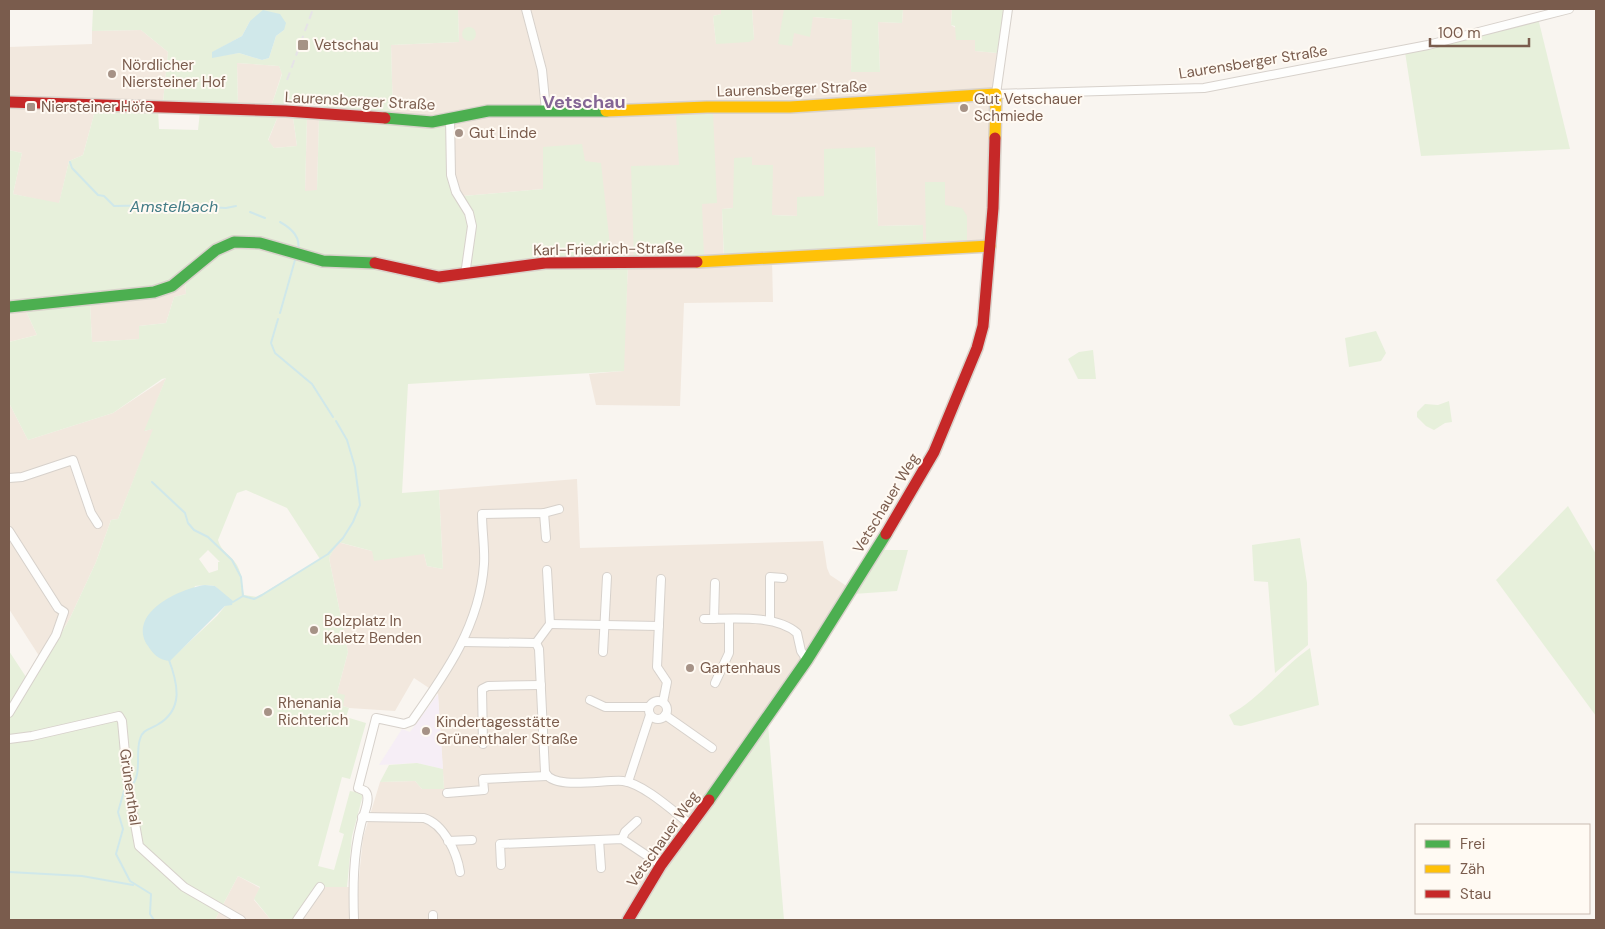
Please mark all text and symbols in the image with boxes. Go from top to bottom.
scale bar [1430,15,1529,47]
text: 100 m [1438,23,1481,43]
place label: Vetschau [314,35,379,55]
marker: Vetschau [296,38,310,52]
street label: Laurensberger Straße [1177,40,1329,84]
place label: Nördlicher Niersteiner Hof [122,55,226,92]
marker: Nördlicher Niersteiner Hof [106,68,118,80]
street label: Laurensberger Straße [716,76,868,102]
street label: Laurensberger Straße [284,87,436,115]
place label: Gut Vetschauer Schmiede [974,89,1083,126]
district label: Vetschau [542,90,626,114]
place label: Niersteiner Höfe [41,97,153,117]
marker: Niersteiner Höfe [25,101,37,113]
marker: Gut Vetschauer Schmiede [958,102,970,114]
place label: Gut Linde [469,123,537,143]
marker: Gut Linde [453,127,465,139]
water label: Amstelbach [129,196,218,217]
street label: Karl-Friedrich-Straße [533,238,683,260]
street label: Vetschauer Weg [848,449,924,557]
place label: Bolzplatz In Kaletz Benden [324,611,422,648]
marker: Bolzplatz In Kaletz Benden [308,624,320,636]
place label: Gartenhaus [700,658,781,678]
marker: Gartenhaus [684,662,696,674]
place label: Rhenania Richterich [278,693,348,730]
marker: Rhenania Richterich [262,706,274,718]
place label: Kindertagesstätte Grünenthaler Straße [436,712,578,749]
marker: Kindertagesstätte Grünenthaler Straße [420,725,432,737]
street label: Grünenthal [115,747,145,827]
street label: Vetschauer Weg [622,787,704,891]
legend [1415,824,1590,914]
text: Frei [1460,834,1485,854]
text: Zäh [1460,859,1485,879]
text: Stau [1460,884,1491,904]

